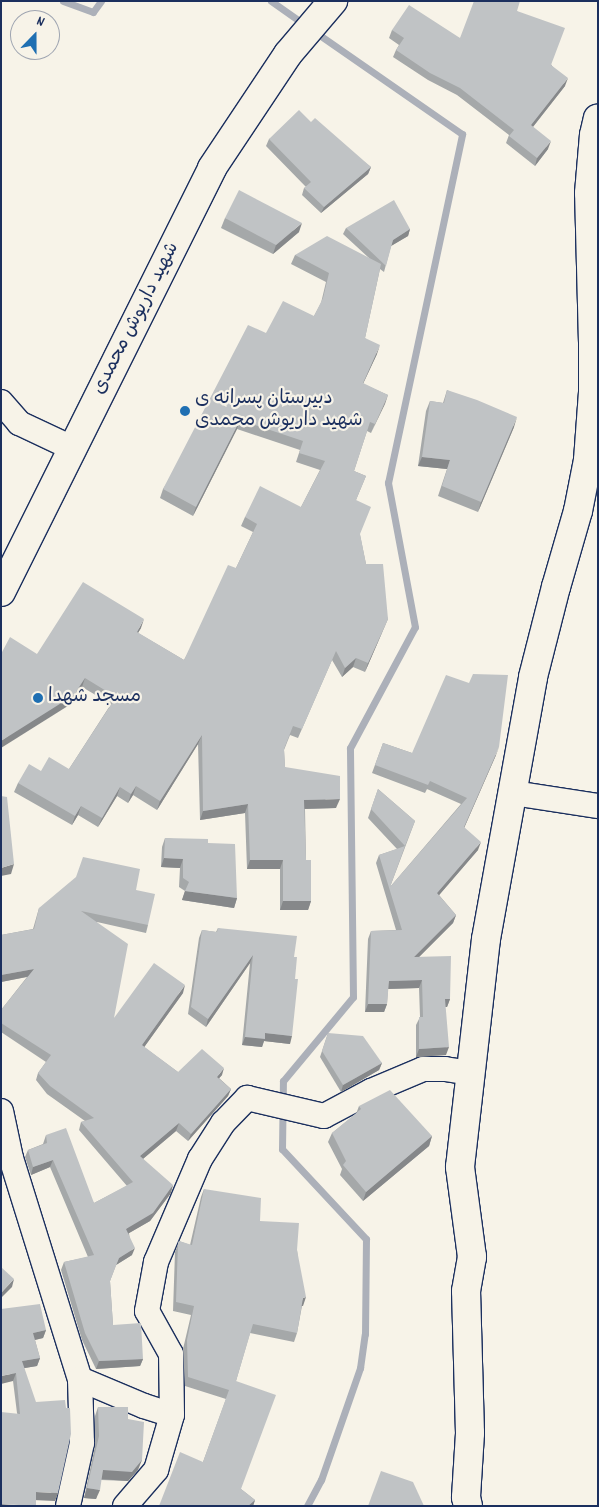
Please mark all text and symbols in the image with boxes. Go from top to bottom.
north arrow [10,10,60,60]
text: N [33,11,47,33]
street label: شهید داریوش محمدی [89,239,185,399]
place label: دبیرستان پسرانه ی شهید داریوش محمدی [195,389,363,433]
marker: دبیرستان پسرانه ی شهید داریوش محمدی [179,405,191,417]
place label: مسجد شهدا [48,687,141,709]
marker: مسجد شهدا [32,692,44,704]

